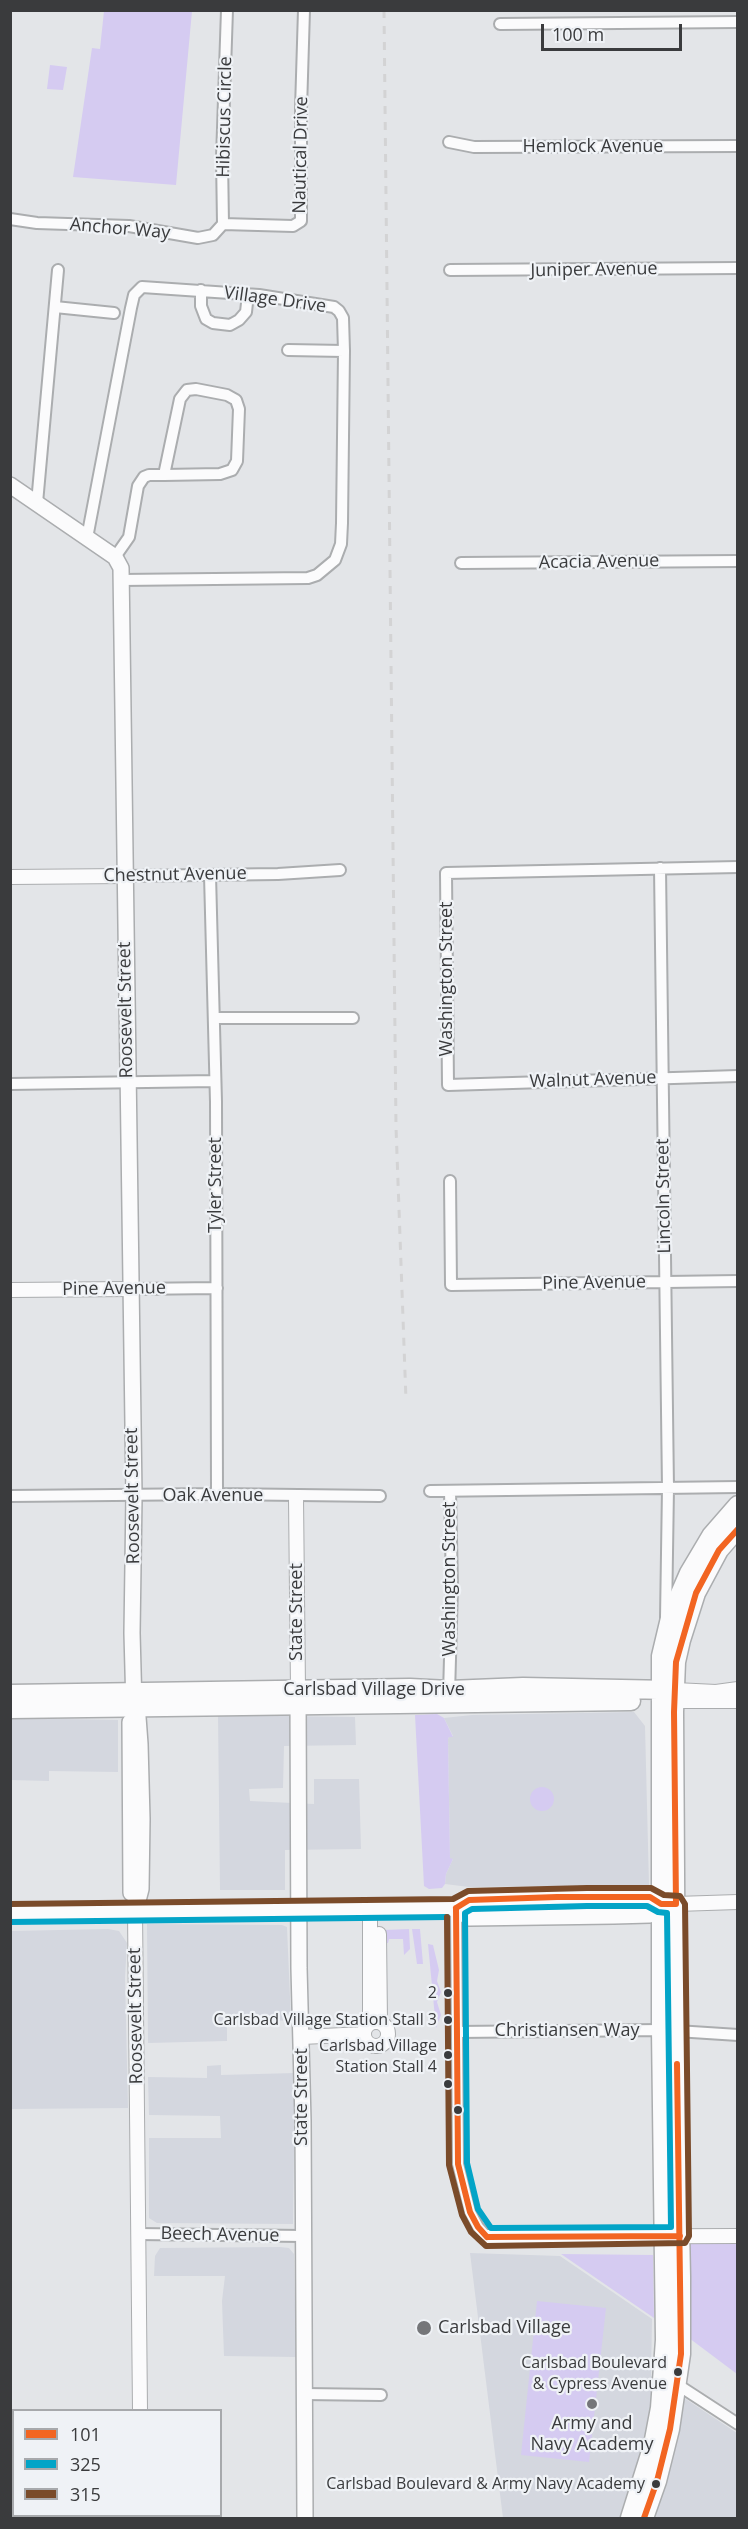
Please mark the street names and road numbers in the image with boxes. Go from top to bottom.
street label: Hibiscus Circle [213,56,237,178]
street label: Nautical Drive [289,96,313,214]
street label: Hemlock Avenue [523,136,663,158]
street label: Anchor Way [69,214,171,244]
street label: Juniper Avenue [530,258,658,282]
street label: Village Drive [223,282,327,318]
street label: Acacia Avenue [539,550,659,574]
street label: Chestnut Avenue [103,863,247,887]
street label: Washington Street [436,902,458,1056]
street label: Roosevelt Street [114,942,138,1078]
street label: Walnut Avenue [529,1067,657,1093]
street label: Tyler Street [205,1137,227,1233]
street label: Lincoln Street [652,1138,676,1254]
street label: Pine Avenue [542,1271,646,1295]
street label: Pine Avenue [62,1277,166,1301]
street label: Roosevelt Street [121,1428,145,1564]
street label: Oak Avenue [163,1485,263,1507]
street label: Washington Street [439,1502,461,1656]
street label: State Street [286,1563,308,1661]
street label: Carlsbad Village Drive [283,1679,465,1701]
street label: Roosevelt Street [124,1948,148,2084]
street label: Christiansen Way [495,2020,639,2042]
street label: State Street [291,2048,313,2146]
street label: Beech Avenue [160,2223,280,2247]

